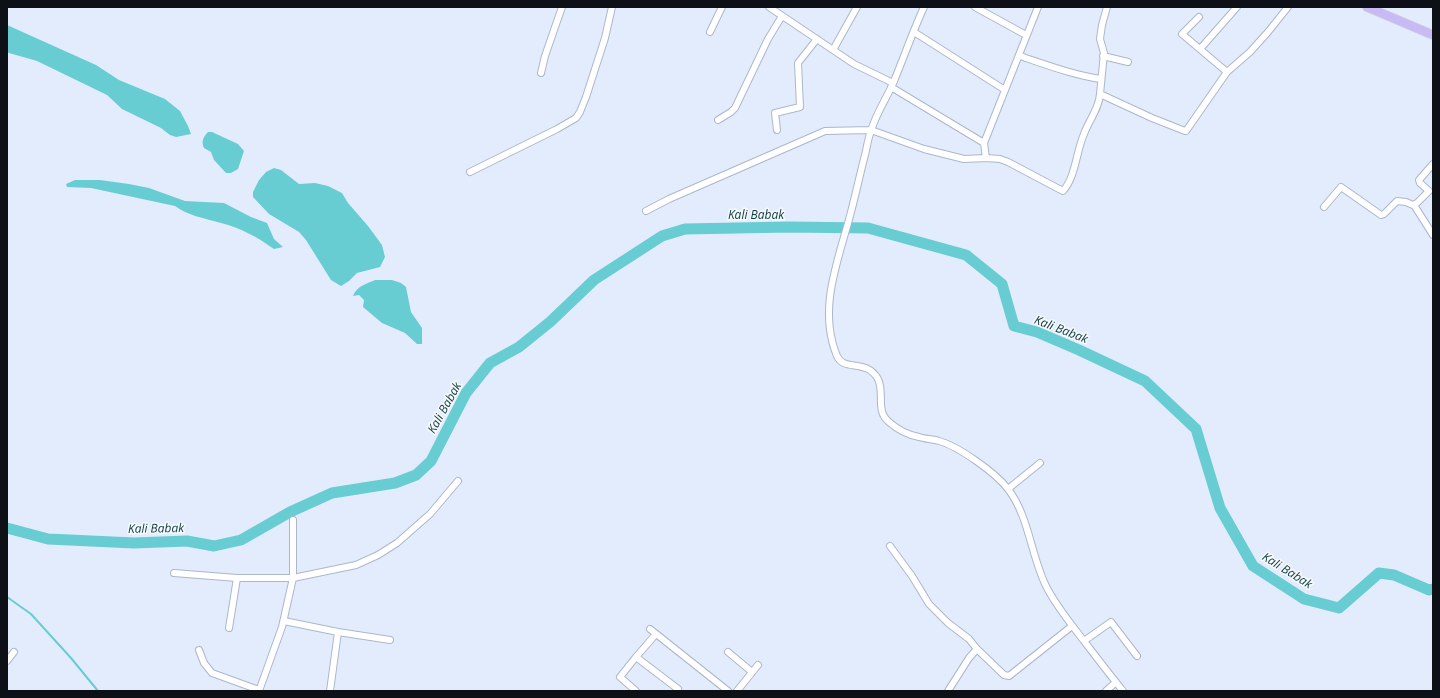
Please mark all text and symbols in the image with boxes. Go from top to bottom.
water label: Kali Babak [728,209,784,223]
water label: Kali Babak [1032,313,1090,347]
water label: Kali Babak [425,380,465,436]
water label: Kali Babak [128,521,184,537]
water label: Kali Babak [1259,550,1315,592]

